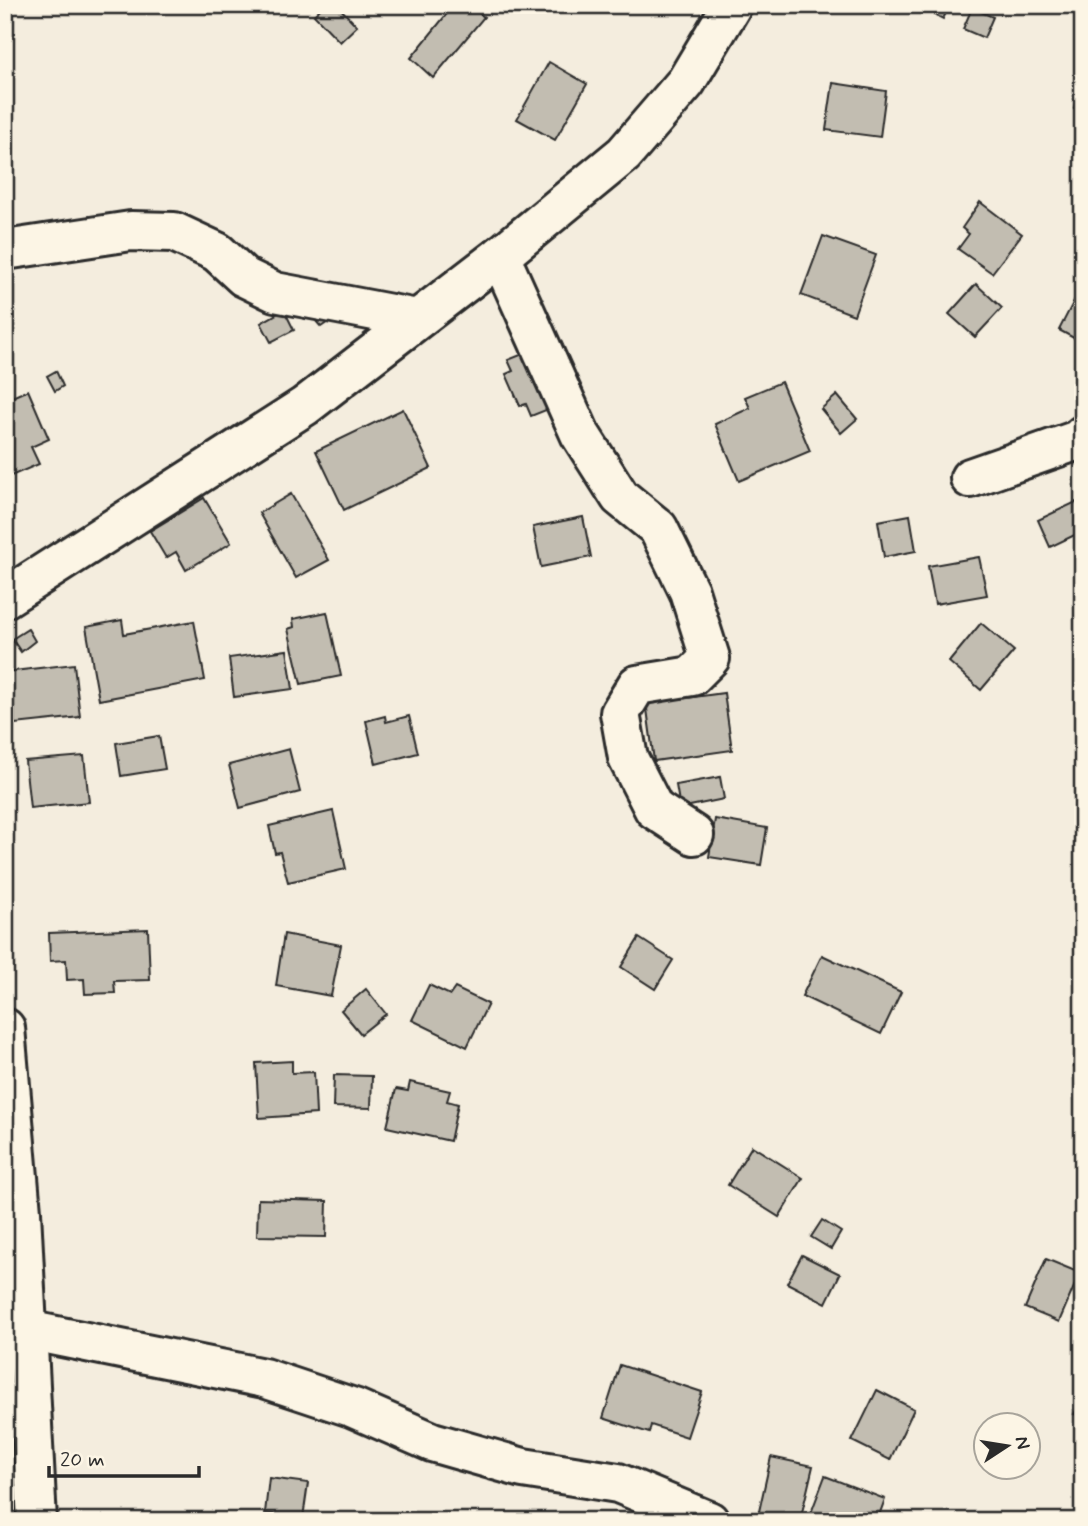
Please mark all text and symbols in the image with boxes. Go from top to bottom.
north arrow [972,1410,1042,1480]
text: N [1009,1434,1036,1452]
scale bar [49,1435,200,1479]
text: 20 m [60,1446,105,1474]

